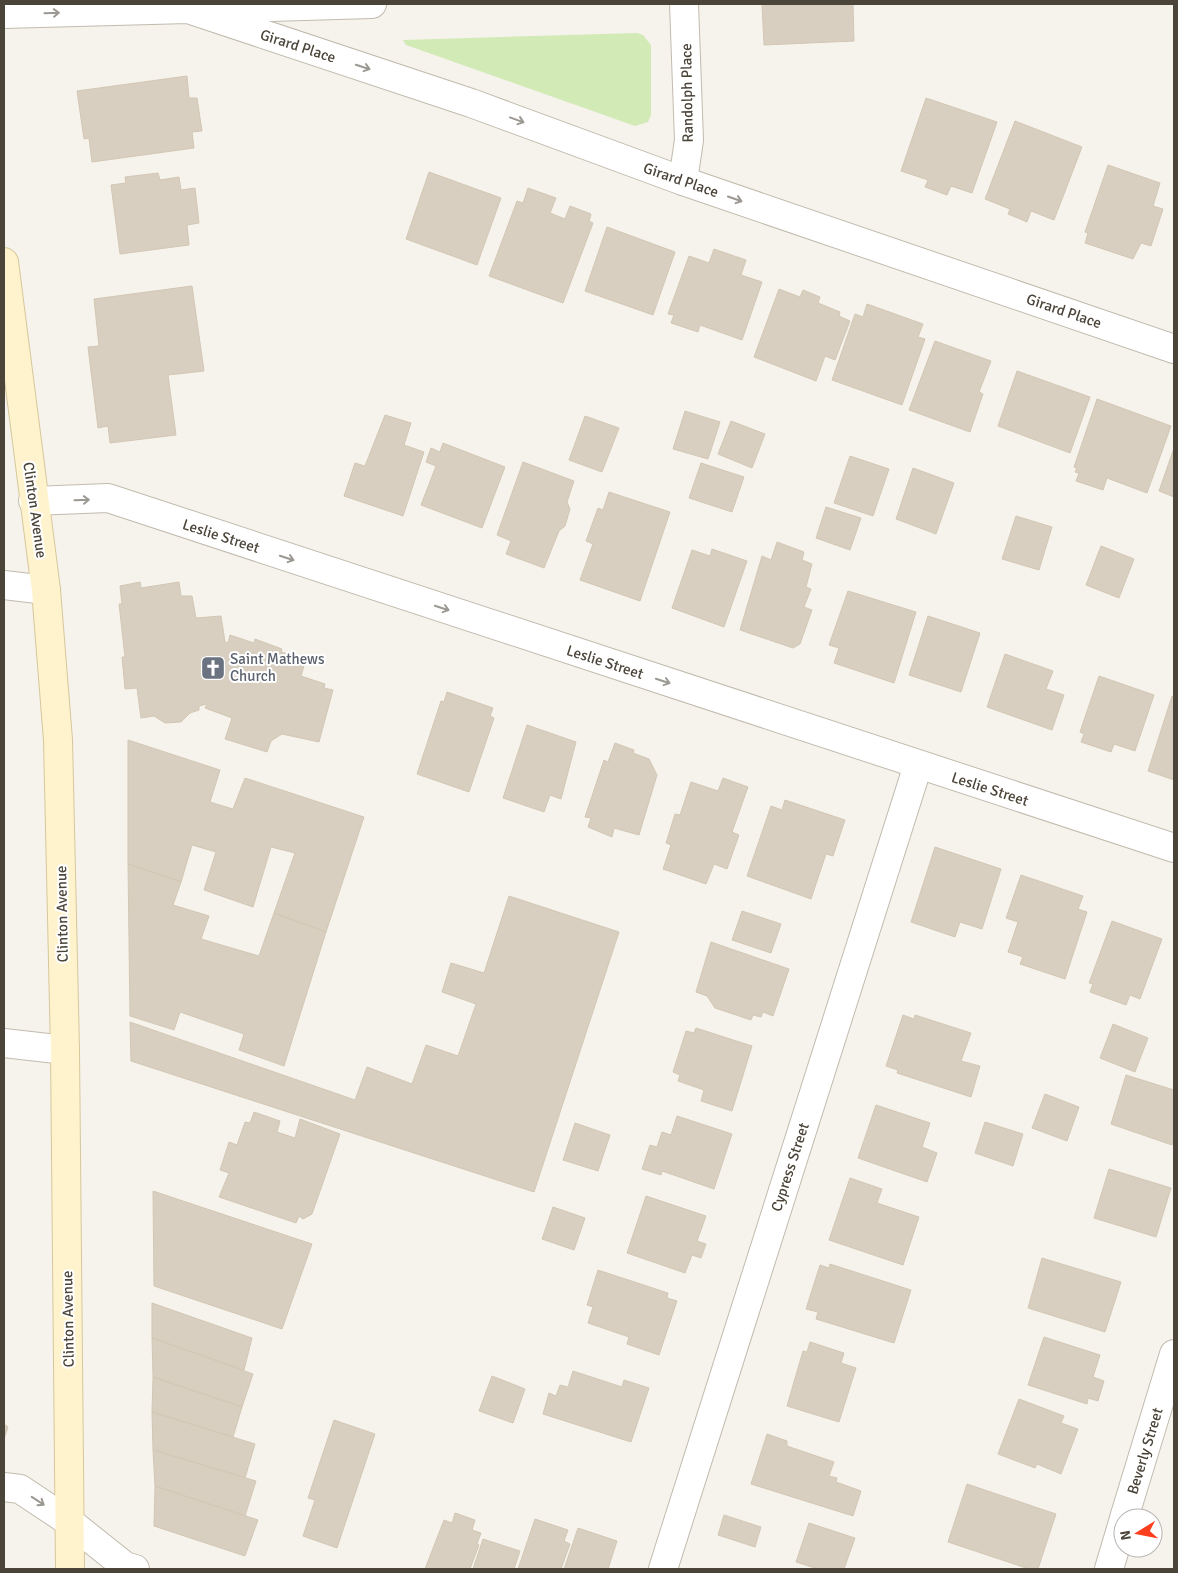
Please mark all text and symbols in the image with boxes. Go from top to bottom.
one-way arrow [44,8,60,18]
street label: Girard Place [258,25,338,67]
street label: Randolph Place [677,43,697,143]
one-way arrow [355,63,371,73]
one-way arrow [508,116,524,125]
street label: Girard Place [641,159,721,201]
one-way arrow [727,195,743,204]
street label: Girard Place [1024,290,1104,332]
street label: Clinton Avenue [19,461,51,559]
one-way arrow [74,495,90,504]
street label: Leslie Street [180,515,262,557]
one-way arrow [279,553,295,563]
one-way arrow [433,604,449,614]
street label: Leslie Street [564,641,646,683]
place label: Saint Mathews Church [230,650,325,685]
church icon: Saint Mathews Church [200,655,226,681]
one-way arrow [654,677,670,686]
street label: Leslie Street [949,768,1031,810]
street label: Clinton Avenue [52,865,72,963]
street label: Cypress Street [767,1120,813,1214]
street label: Clinton Avenue [58,1270,78,1368]
street label: Beverly Street [1123,1405,1167,1497]
one-way arrow [31,1497,45,1507]
north arrow [1113,1508,1163,1558]
text: N [1116,1529,1135,1541]

